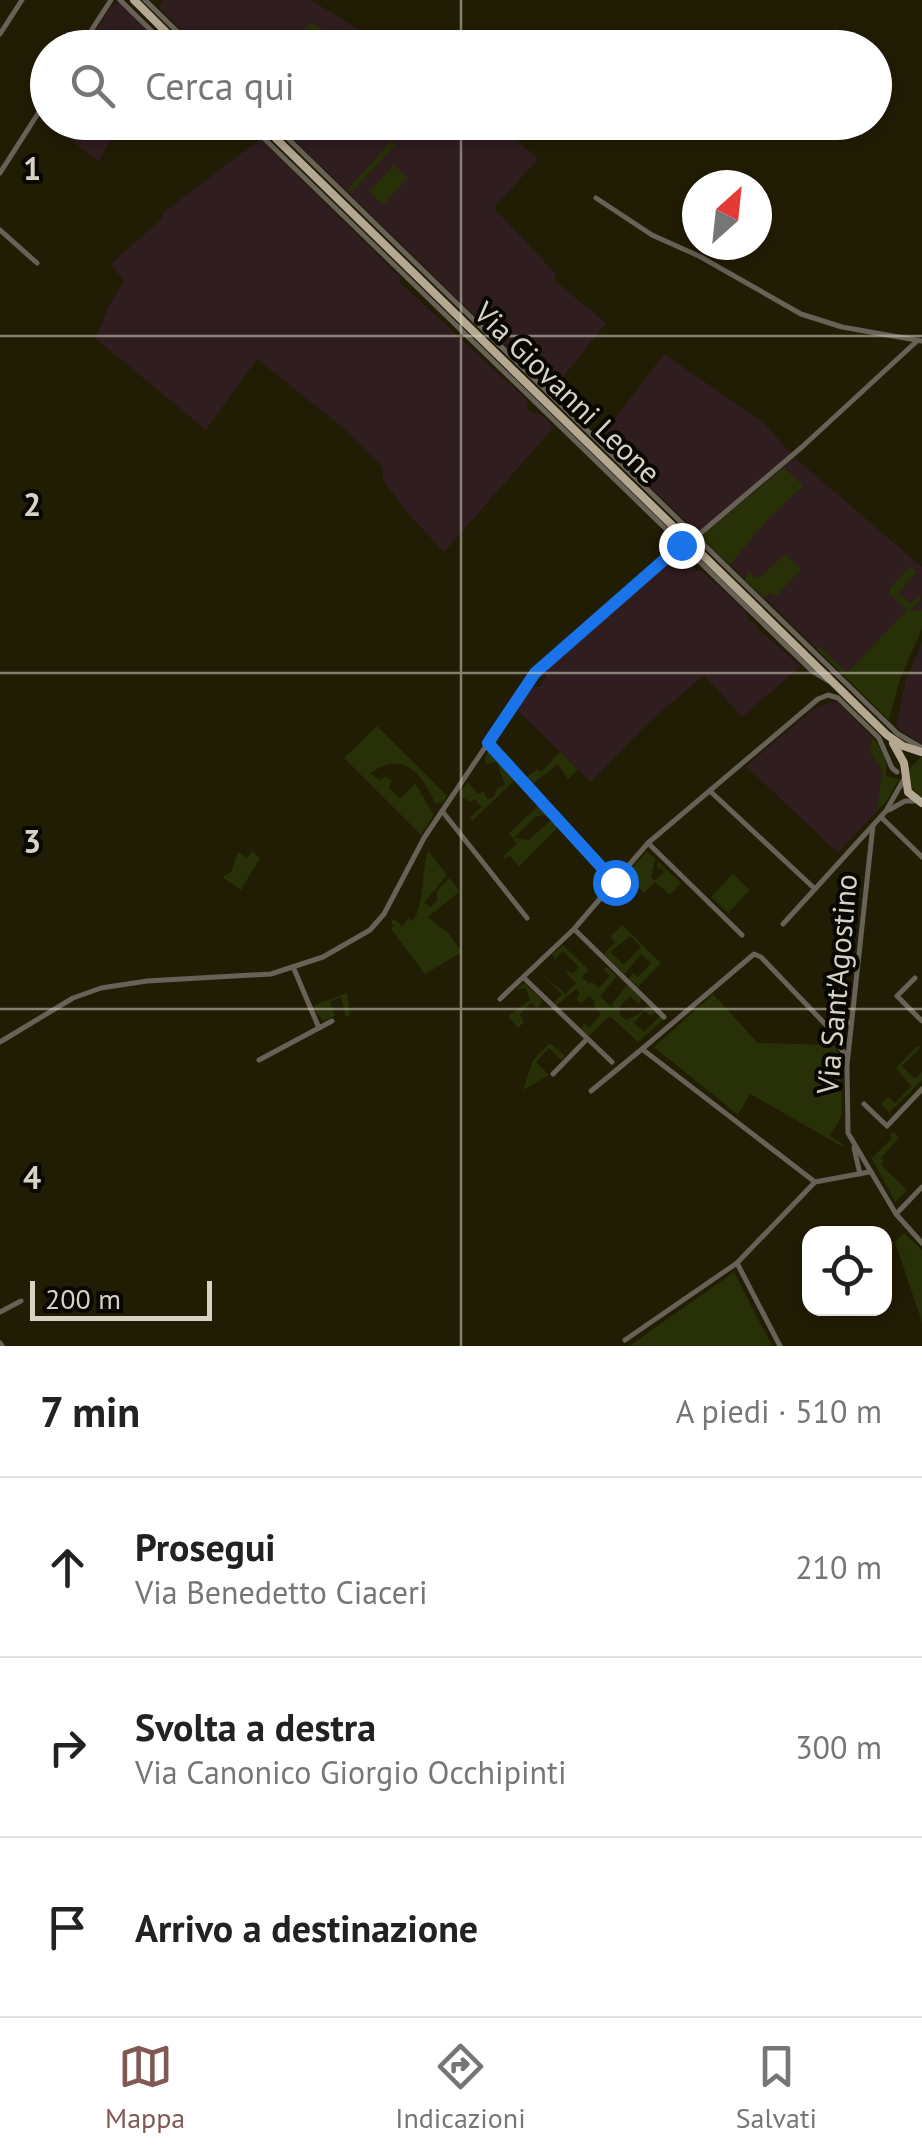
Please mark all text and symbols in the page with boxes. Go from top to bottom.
search box [30,30,892,140]
icon: search [65,58,120,113]
text: Cerca qui [145,61,295,110]
text: 1 [23,147,41,189]
north arrow [682,170,772,260]
street label: Via Giovanni Leone [466,292,670,491]
text: 2 [23,483,41,525]
route end [659,523,705,569]
text: 3 [23,820,41,862]
route start [593,860,639,906]
street label: Via Sant'Agostino [807,872,865,1097]
text: 4 [23,1156,41,1198]
map controls [802,1226,892,1316]
button: locate [802,1226,892,1316]
scale bar [30,1276,212,1320]
text: 200 m [45,1280,121,1317]
text: 7 min [40,1384,140,1439]
text: A piedi · 510 m [676,1390,882,1432]
text: Prosegui [135,1522,276,1571]
icon: ahead [40,1540,95,1595]
text: 210 m [795,1546,882,1588]
text: Via Benedetto Ciaceri [135,1571,428,1613]
text: Svolta a destra [135,1702,376,1751]
icon: right [40,1720,95,1775]
text: 300 m [795,1726,882,1768]
text: Via Canonico Giorgio Occhipinti [135,1751,566,1793]
icon: arrive [40,1900,95,1955]
text: Arrivo a destinazione [135,1903,478,1952]
tab: Mappa [105,2039,185,2136]
tab: Indicazioni [395,2039,526,2136]
tab: Salvati [736,2039,817,2136]

